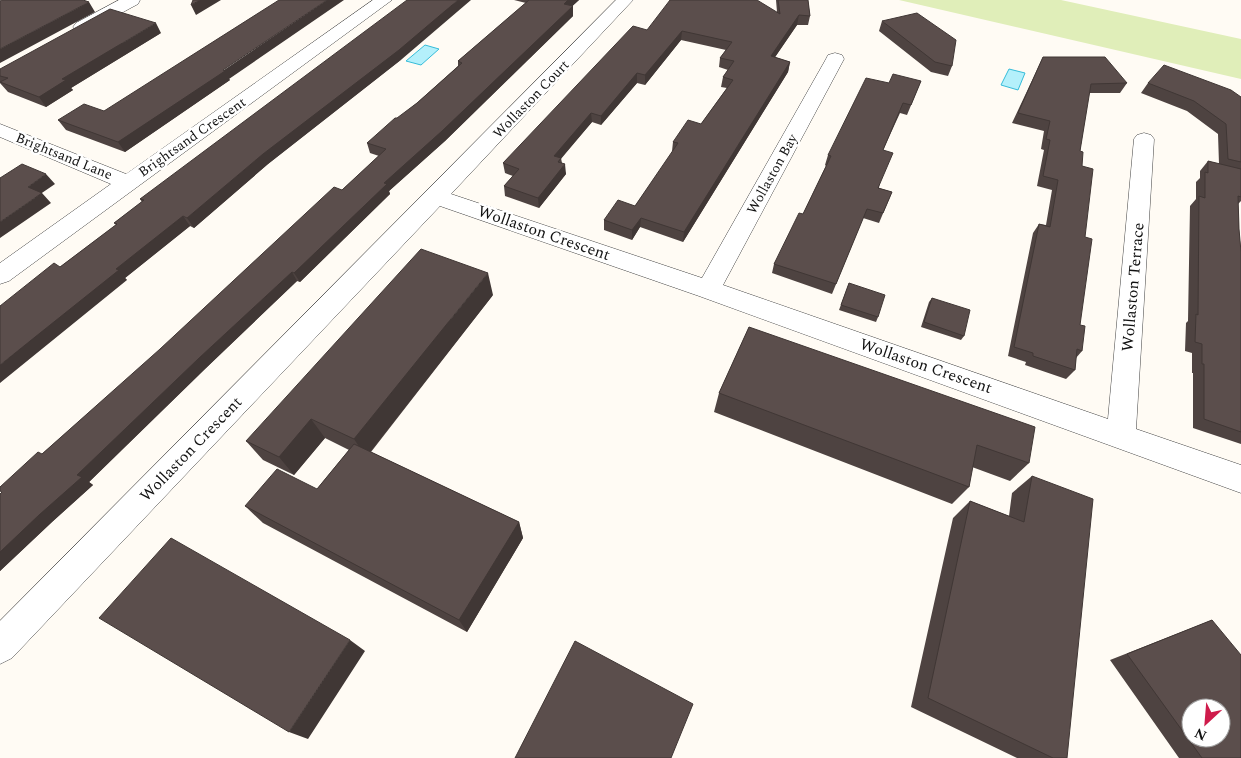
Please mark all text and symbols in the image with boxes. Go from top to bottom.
street label: Wollaston Court [488,55,574,143]
street label: Brightsand Crescent [134,92,250,182]
street label: Brightsand Lane [12,127,116,185]
street label: Wollaston Bay [741,129,803,218]
street label: Wollaston Crescent [475,199,614,267]
street label: Wollaston Terrace [1115,221,1151,353]
street label: Wollaston Crescent [857,332,996,400]
street label: Wollaston Crescent [134,391,248,507]
north arrow [1181,698,1231,748]
text: N [1191,722,1210,746]

